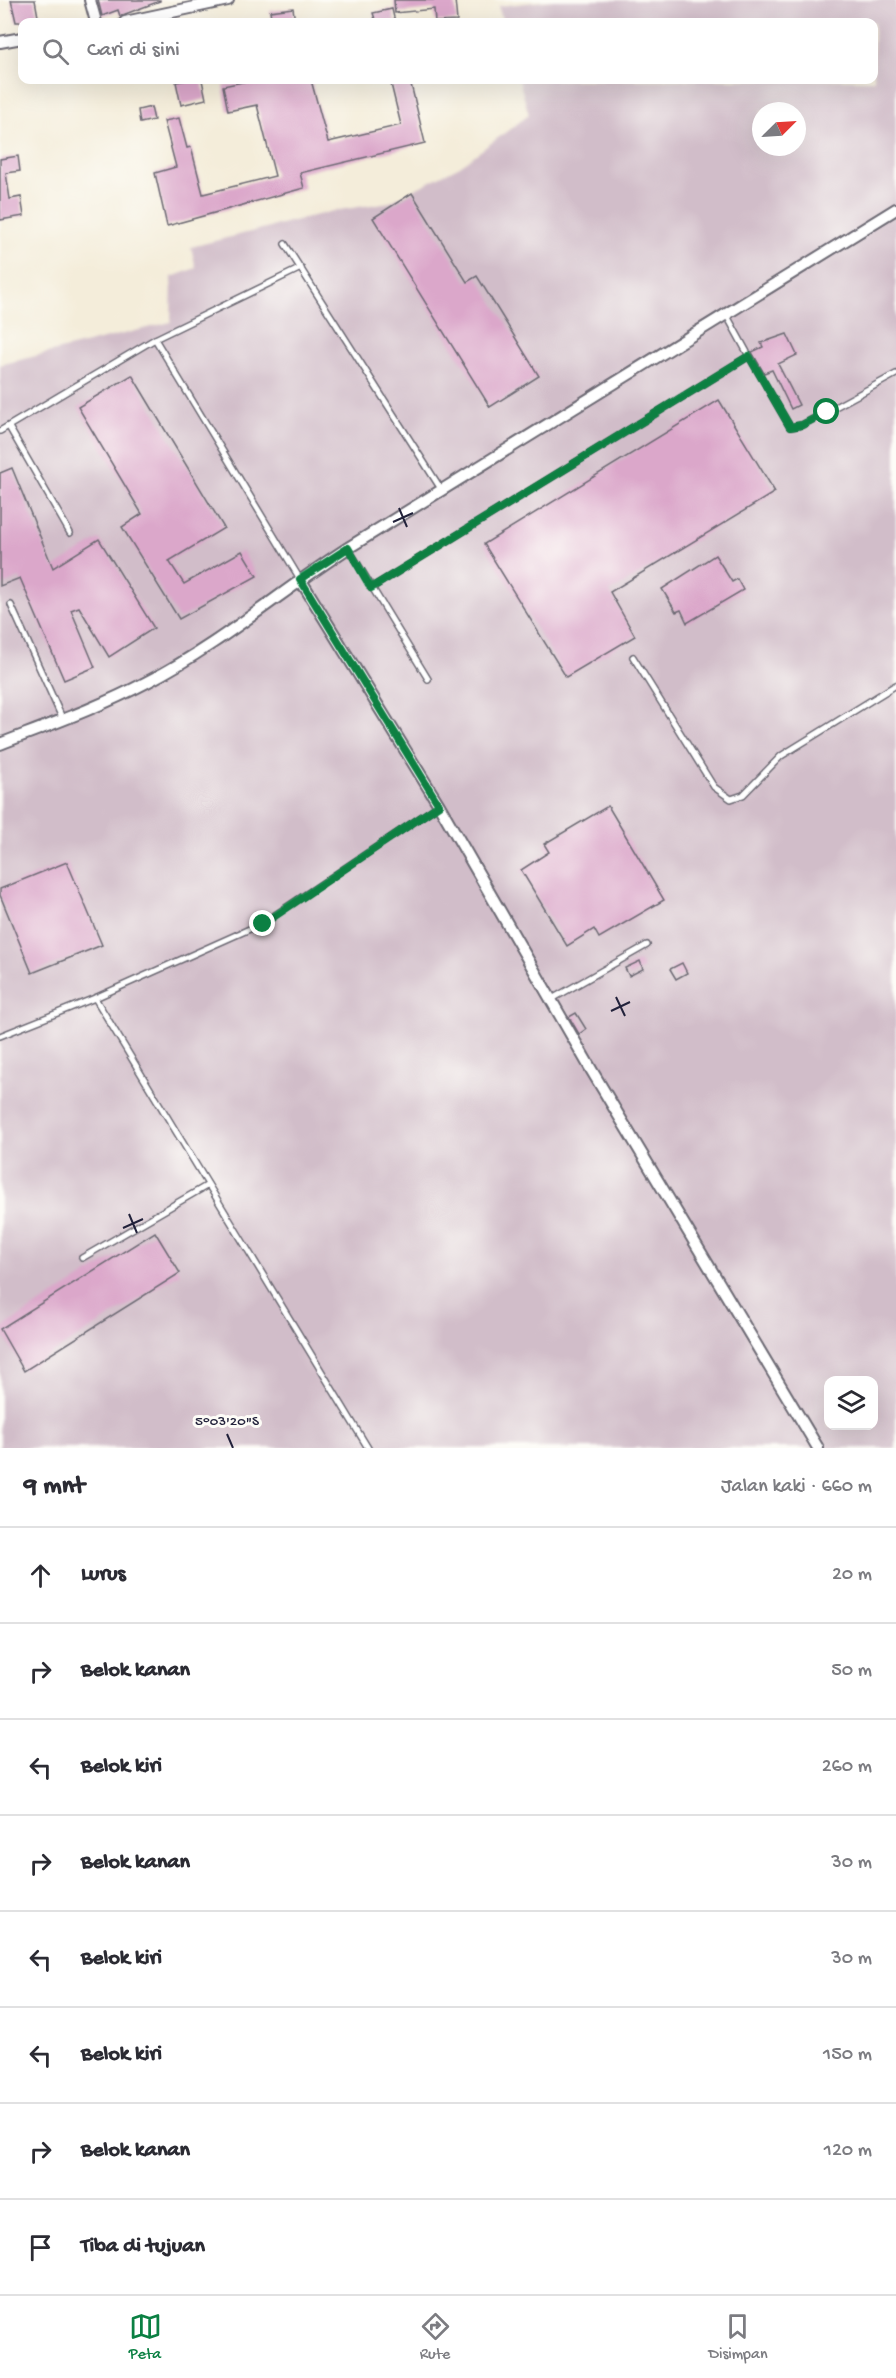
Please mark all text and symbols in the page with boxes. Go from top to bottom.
search box [18,18,878,84]
icon: search [39,35,72,68]
text: Cari di sini [87,38,180,64]
north arrow [752,102,806,156]
route start [813,398,839,424]
route end [249,910,275,936]
map controls [824,1376,878,1430]
button: layers [824,1376,878,1430]
text: 5°03'20"S [195,1413,259,1431]
text: 9 mnt [24,1472,85,1503]
text: Jalan kaki · 660 m [721,1476,872,1499]
icon: ahead [24,1559,57,1592]
text: Lurus [81,1562,126,1588]
text: 20 m [832,1564,872,1587]
icon: right [24,1655,57,1688]
text: Belok kanan [81,1658,190,1684]
text: 50 m [831,1660,872,1683]
icon: left [24,1751,57,1784]
text: Belok kiri [81,1754,162,1780]
text: 260 m [822,1756,872,1779]
icon: right [24,1847,57,1880]
text: Belok kanan [81,1850,190,1876]
text: 30 m [831,1852,872,1875]
icon: left [24,1943,57,1976]
text: Belok kiri [81,1946,162,1972]
text: 30 m [831,1948,872,1971]
icon: left [24,2039,57,2072]
text: Belok kiri [81,2042,162,2068]
text: 150 m [823,2044,872,2067]
icon: right [24,2135,57,2168]
text: Belok kanan [81,2138,190,2164]
text: 120 m [824,2140,872,2163]
icon: arrive [24,2231,57,2264]
text: Tiba di tujuan [81,2234,205,2260]
tab: Peta [129,2310,162,2365]
tab: Rute [419,2310,452,2365]
tab: Disimpan [709,2310,767,2365]

